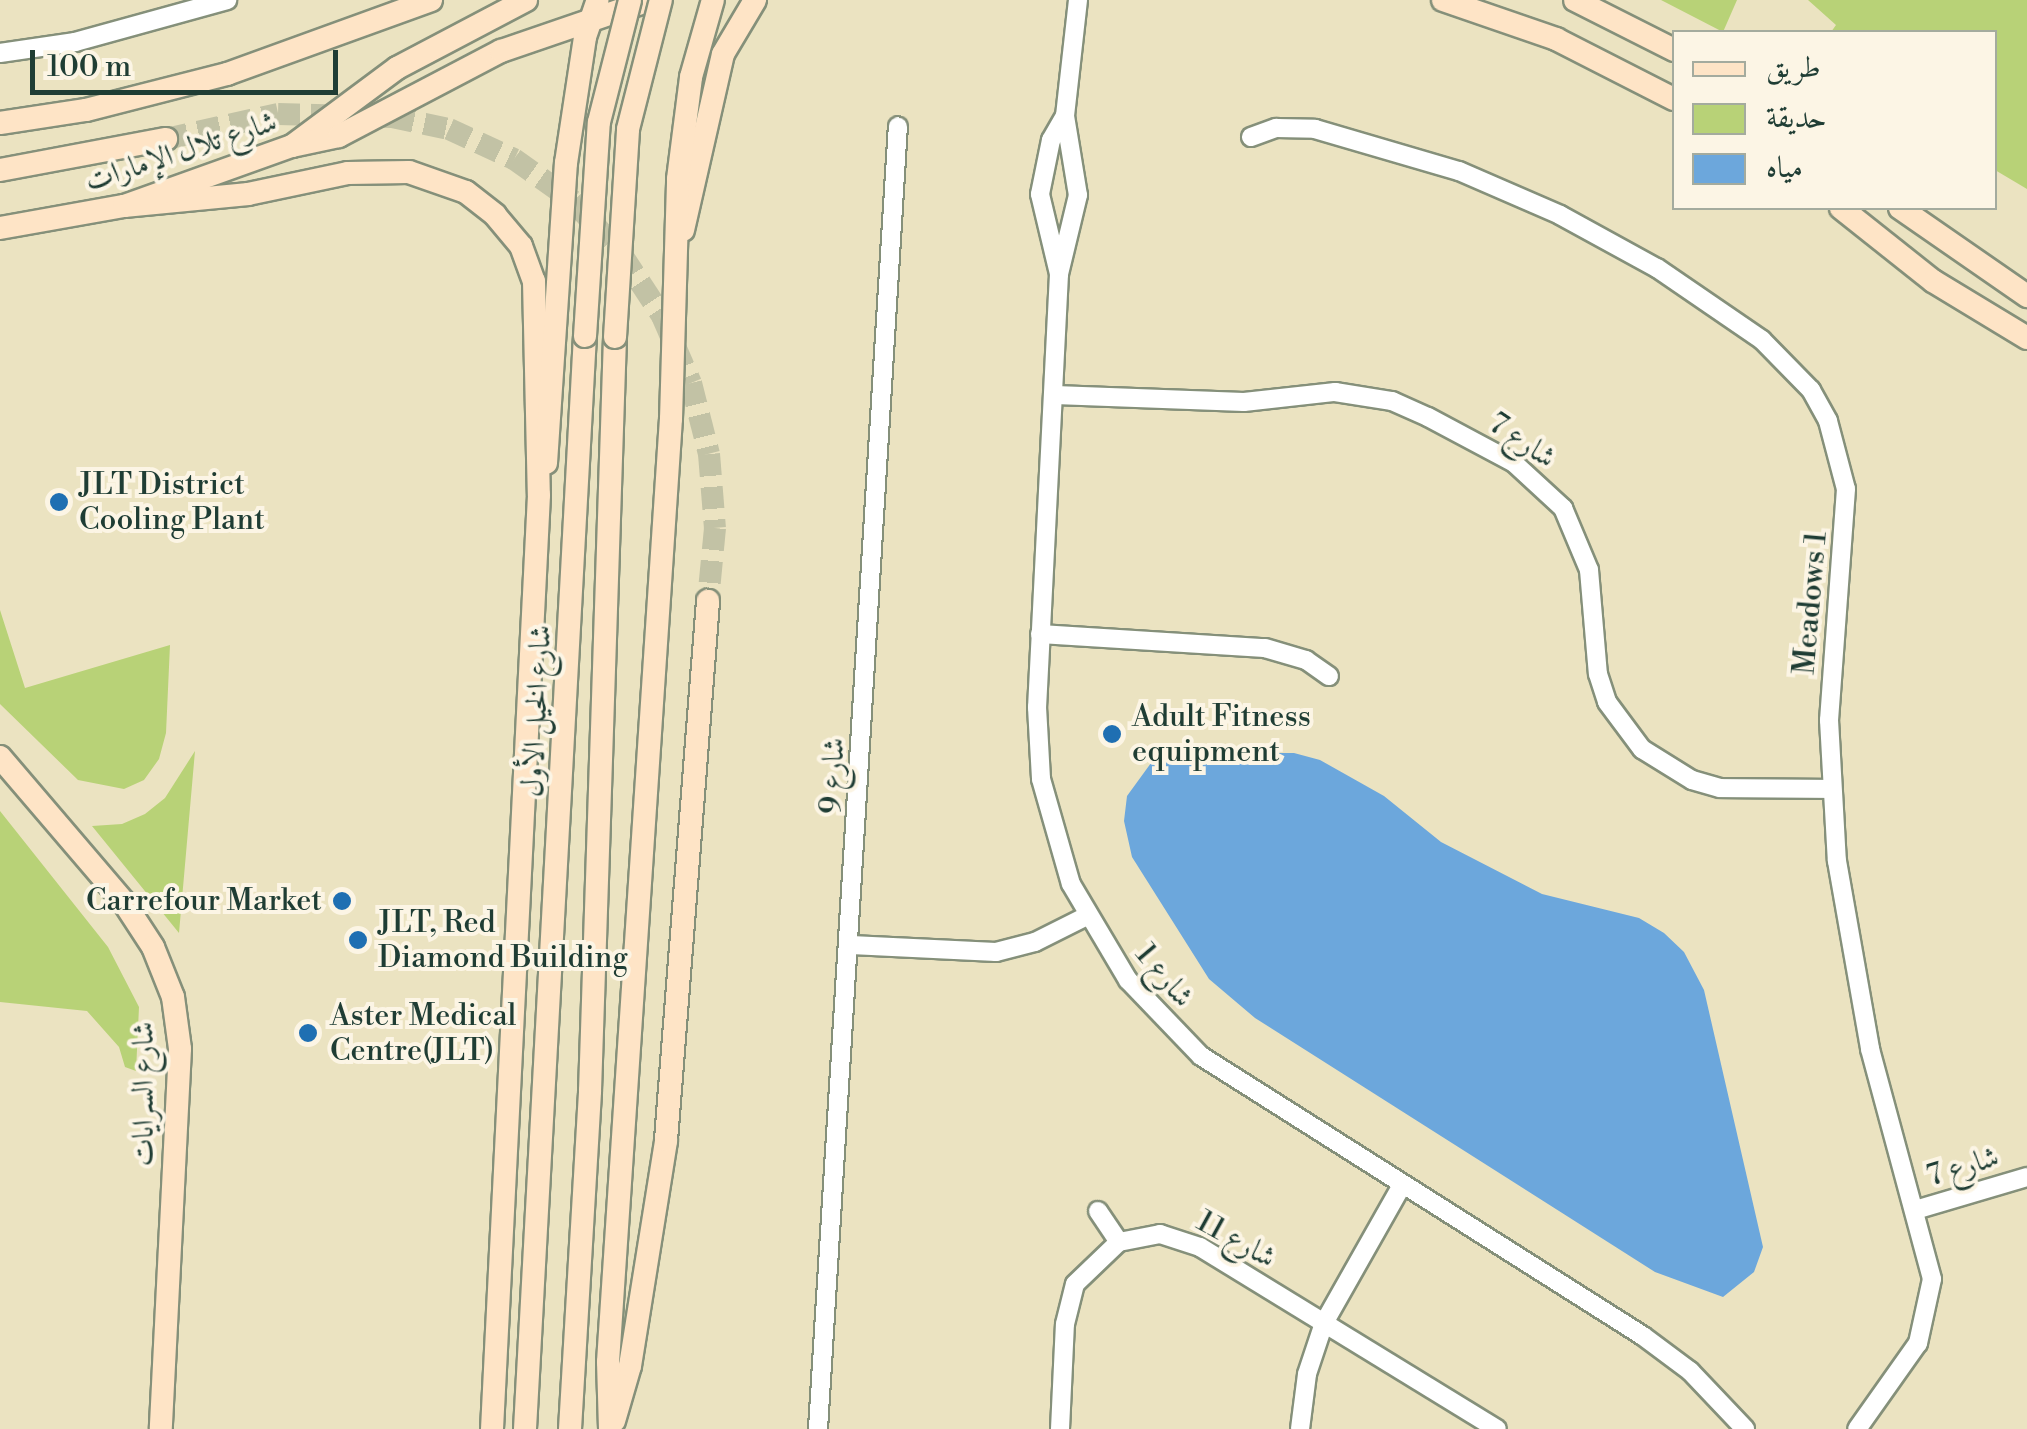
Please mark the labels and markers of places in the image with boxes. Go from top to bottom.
place label: JLT District Cooling Plant [79,467,265,538]
marker: JLT District Cooling Plant [48,491,70,513]
place label: Adult Fitness equipment [1132,699,1311,770]
marker: Adult Fitness equipment [1101,723,1123,745]
place label: Carrefour Market [86,883,322,919]
marker: Carrefour Market [331,890,353,912]
place label: JLT, Red Diamond Building [378,905,628,976]
marker: JLT, Red Diamond Building [347,929,369,951]
place label: Aster Medical Centre(JLT) [330,998,516,1068]
marker: Aster Medical Centre(JLT) [295,1020,321,1046]

